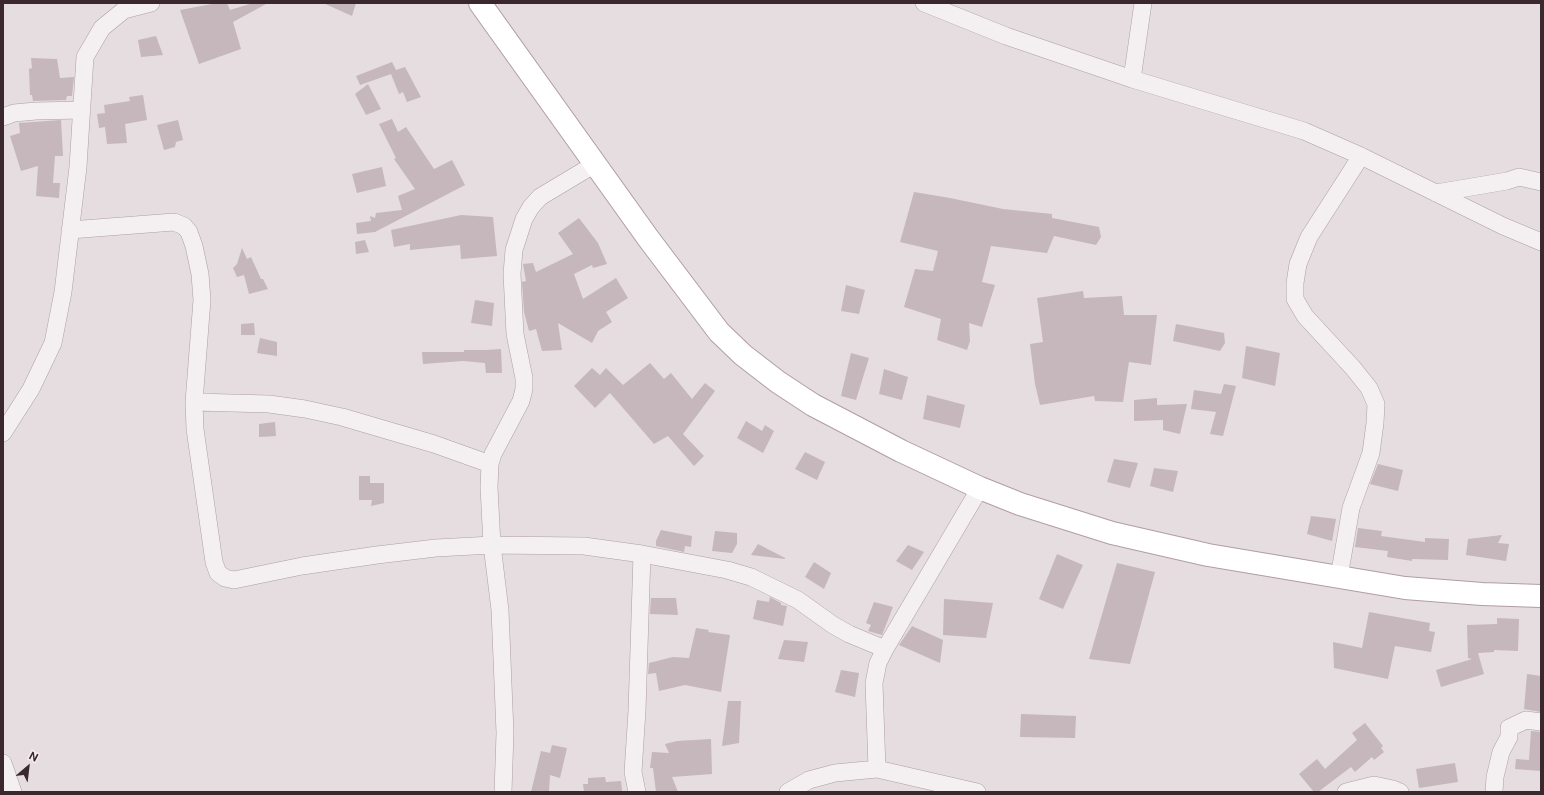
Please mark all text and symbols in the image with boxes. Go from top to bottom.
north arrow [8,747,48,787]
text: N [27,749,40,764]

